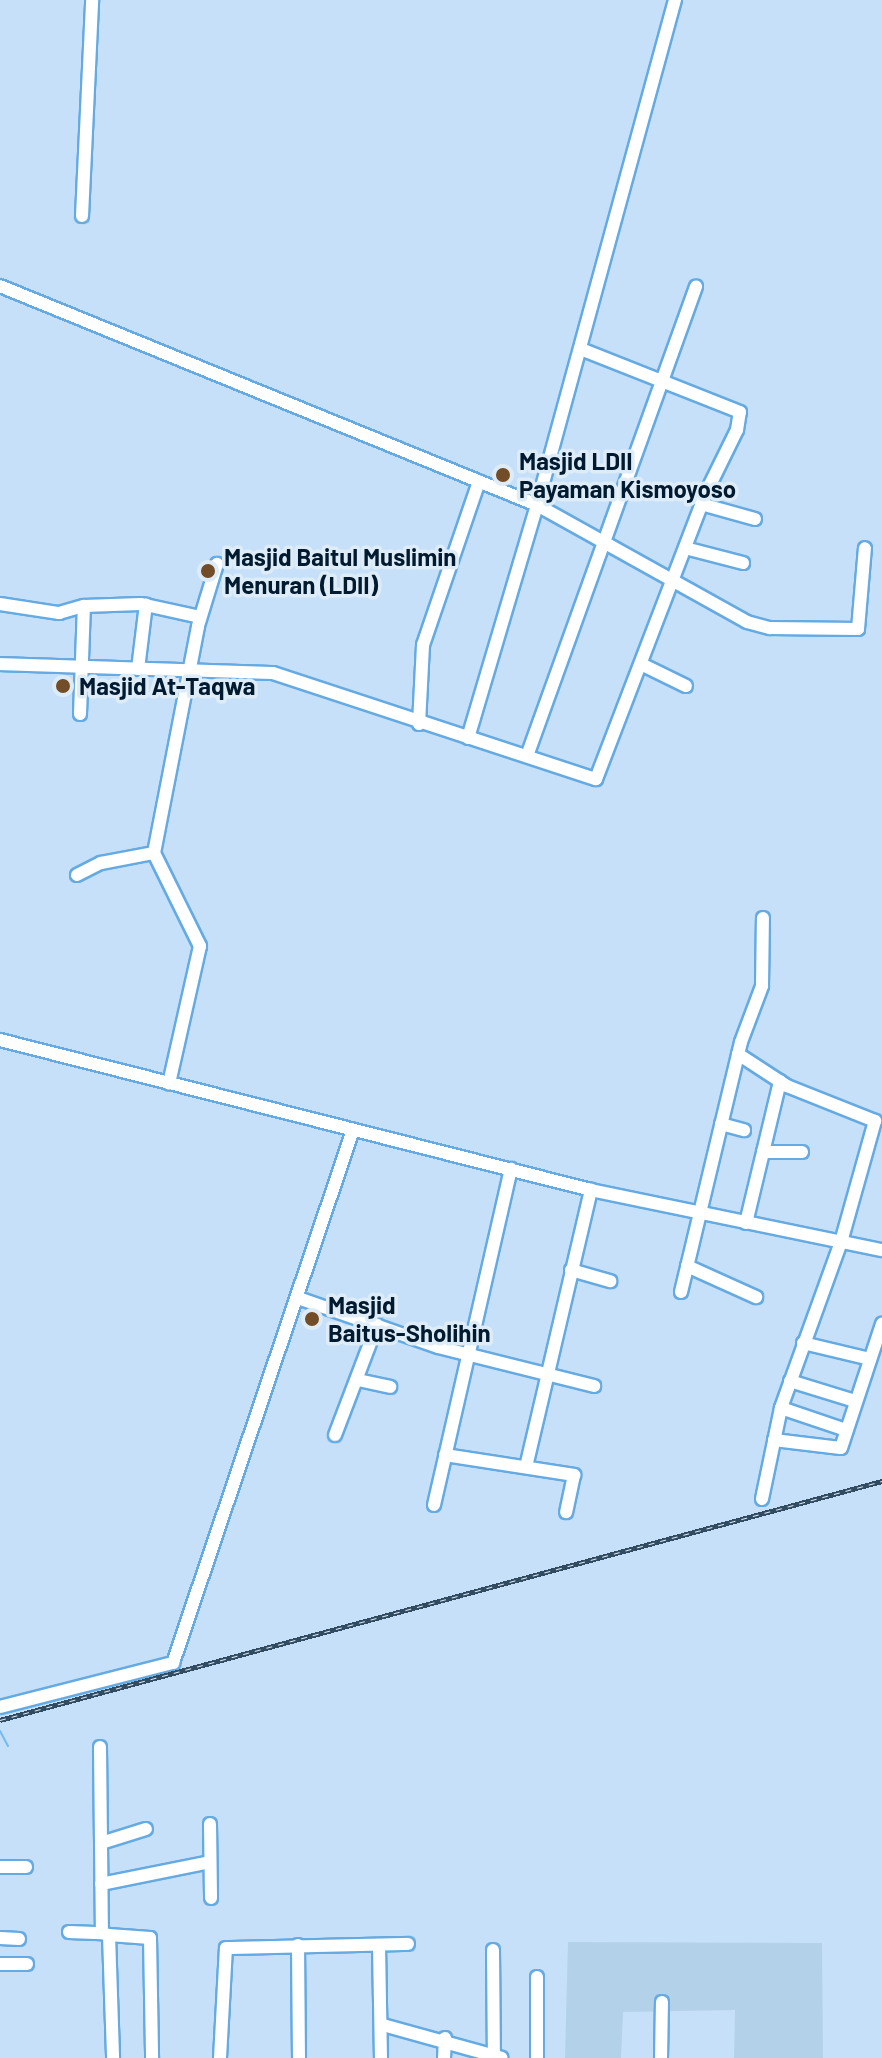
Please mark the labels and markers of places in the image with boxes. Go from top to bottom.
place label: Masjid LDII Payaman Kismoyoso [519,447,736,503]
marker: Masjid LDII Payaman Kismoyoso [494,466,512,484]
place label: Masjid Baitul Muslimin Menuran (LDII) [224,543,456,599]
marker: Masjid Baitul Muslimin Menuran (LDII) [199,562,217,580]
place label: Masjid At-Taqwa [79,672,255,700]
marker: Masjid At-Taqwa [54,677,72,695]
place label: Masjid Baitus-Sholihin [328,1291,491,1347]
marker: Masjid Baitus-Sholihin [303,1310,321,1328]

